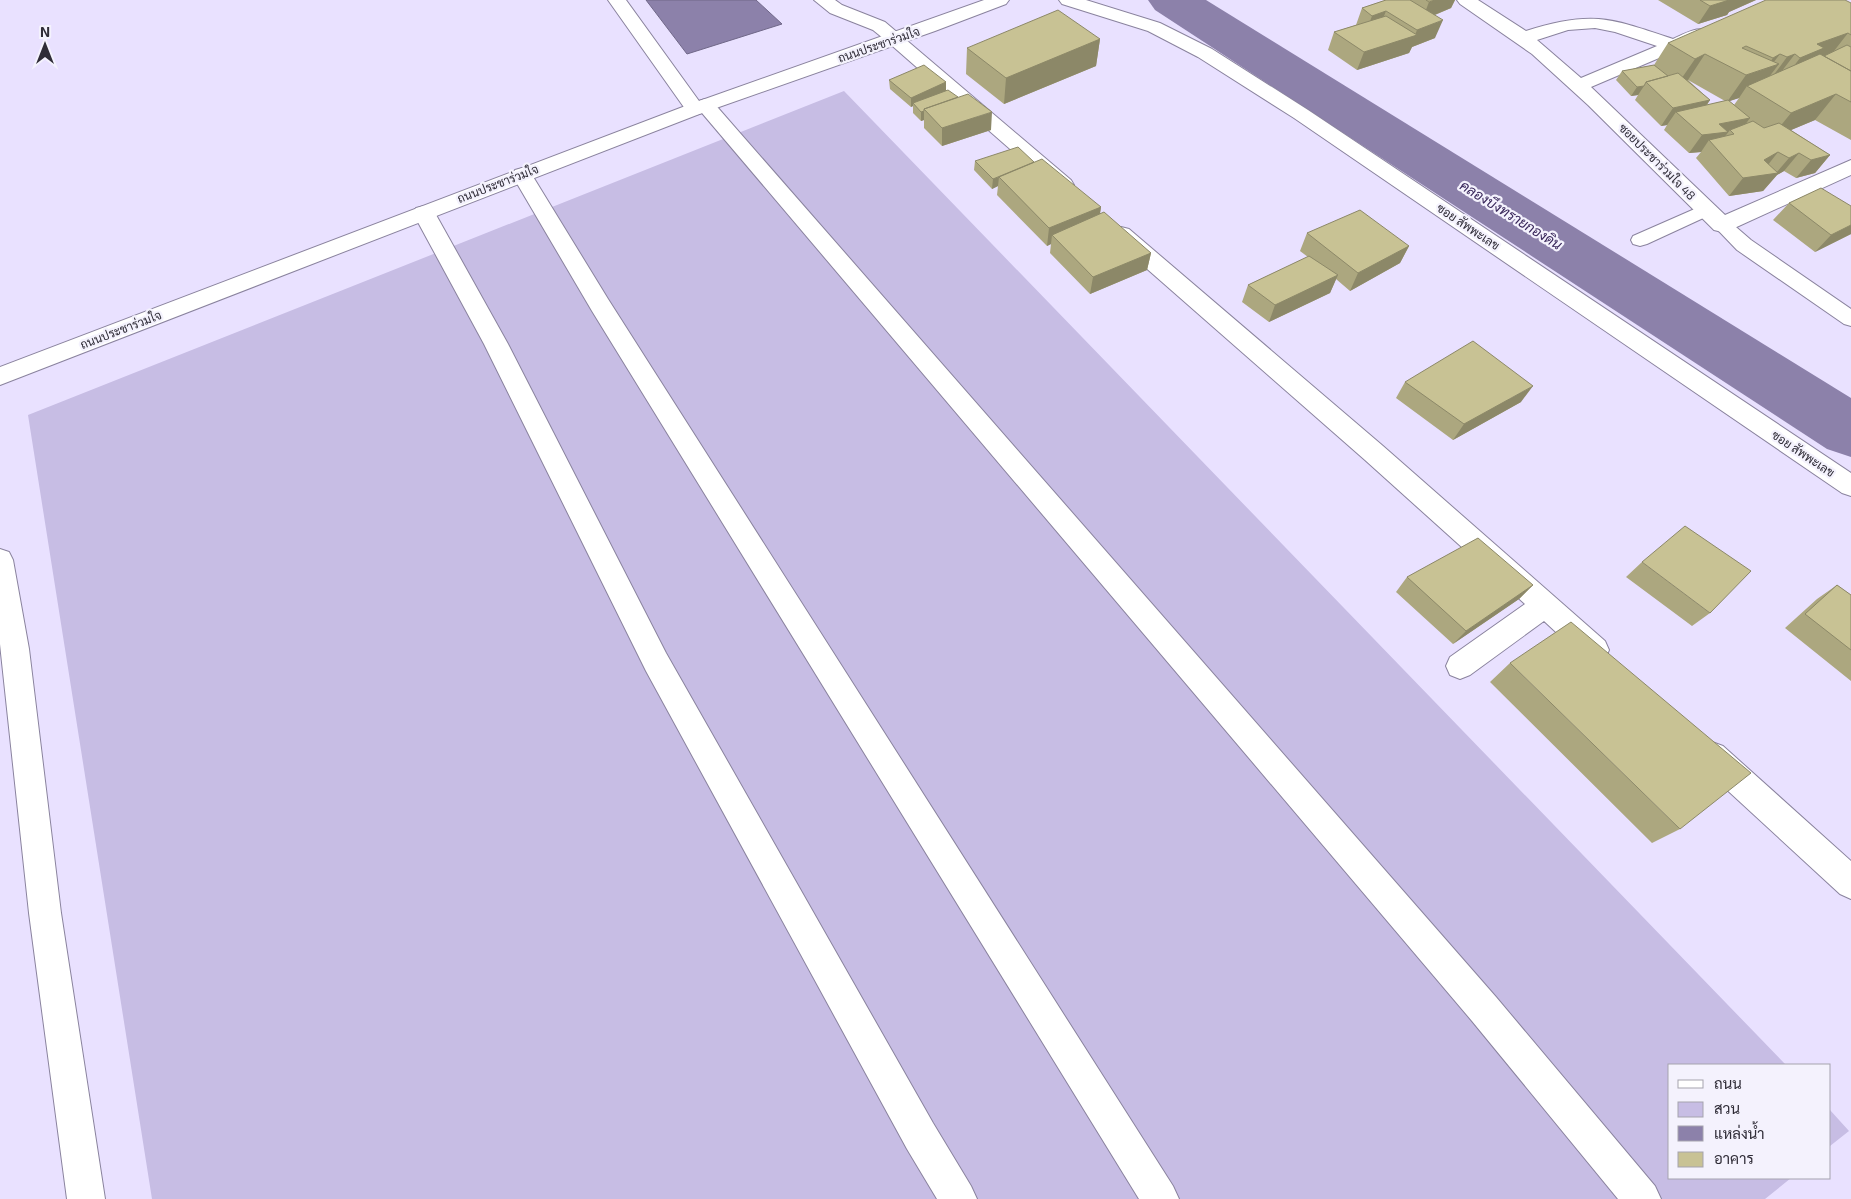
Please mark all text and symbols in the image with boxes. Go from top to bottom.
north arrow [20,20,70,70]
text: N [40,23,50,40]
street label: ถนนประชาร่วมใจ [836,23,922,65]
street label: ซอยประชาร่วมใจ 48 [1617,120,1699,202]
street label: ถนนประชาร่วมใจ [455,161,540,205]
water label: คลองบึงทรายกองดิน [1457,176,1566,253]
street label: ซอย สัพพะเลข [1435,200,1503,252]
street label: ถนนประชาร่วมใจ [78,307,163,351]
street label: ซอย สัพพะเลข [1770,427,1838,479]
legend [1668,1064,1831,1179]
text: ถนน [1714,1074,1742,1092]
text: สวน [1714,1099,1740,1117]
text: แหล่งน้ำ [1714,1121,1765,1142]
text: อาคาร [1714,1149,1754,1167]

